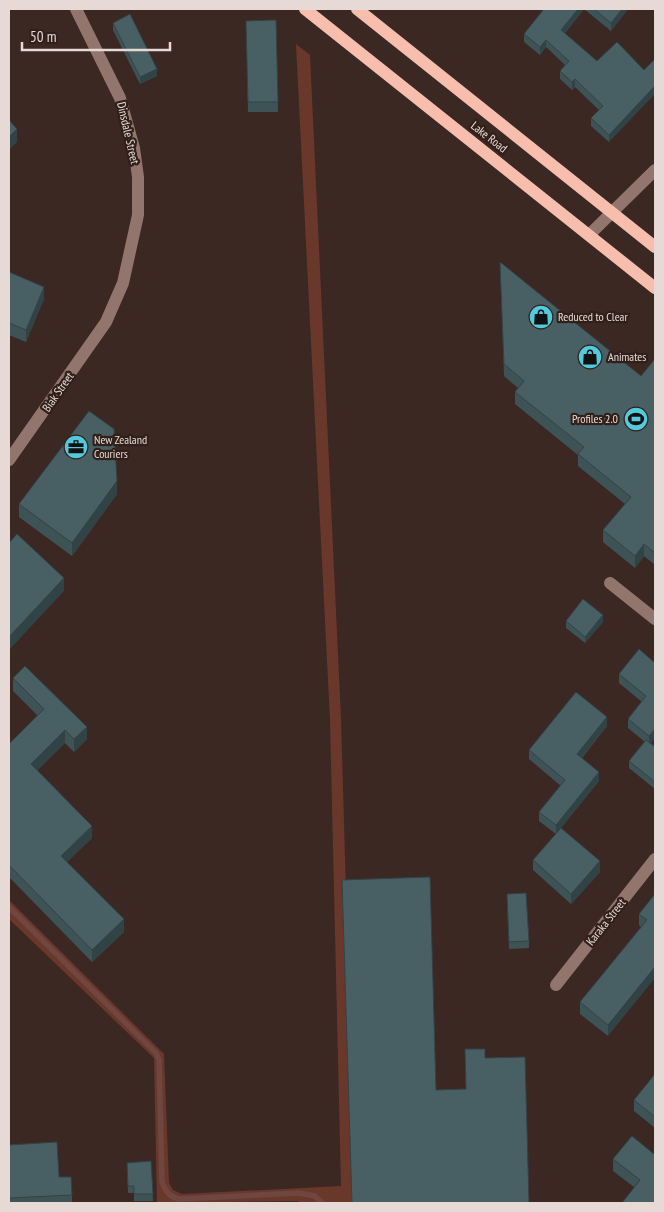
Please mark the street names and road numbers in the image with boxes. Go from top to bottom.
street label: Dinsdale Street [114,100,143,166]
street label: Lake Road [468,118,511,155]
street label: Biak Street [39,368,77,414]
street label: Karaka Street [583,895,629,948]

